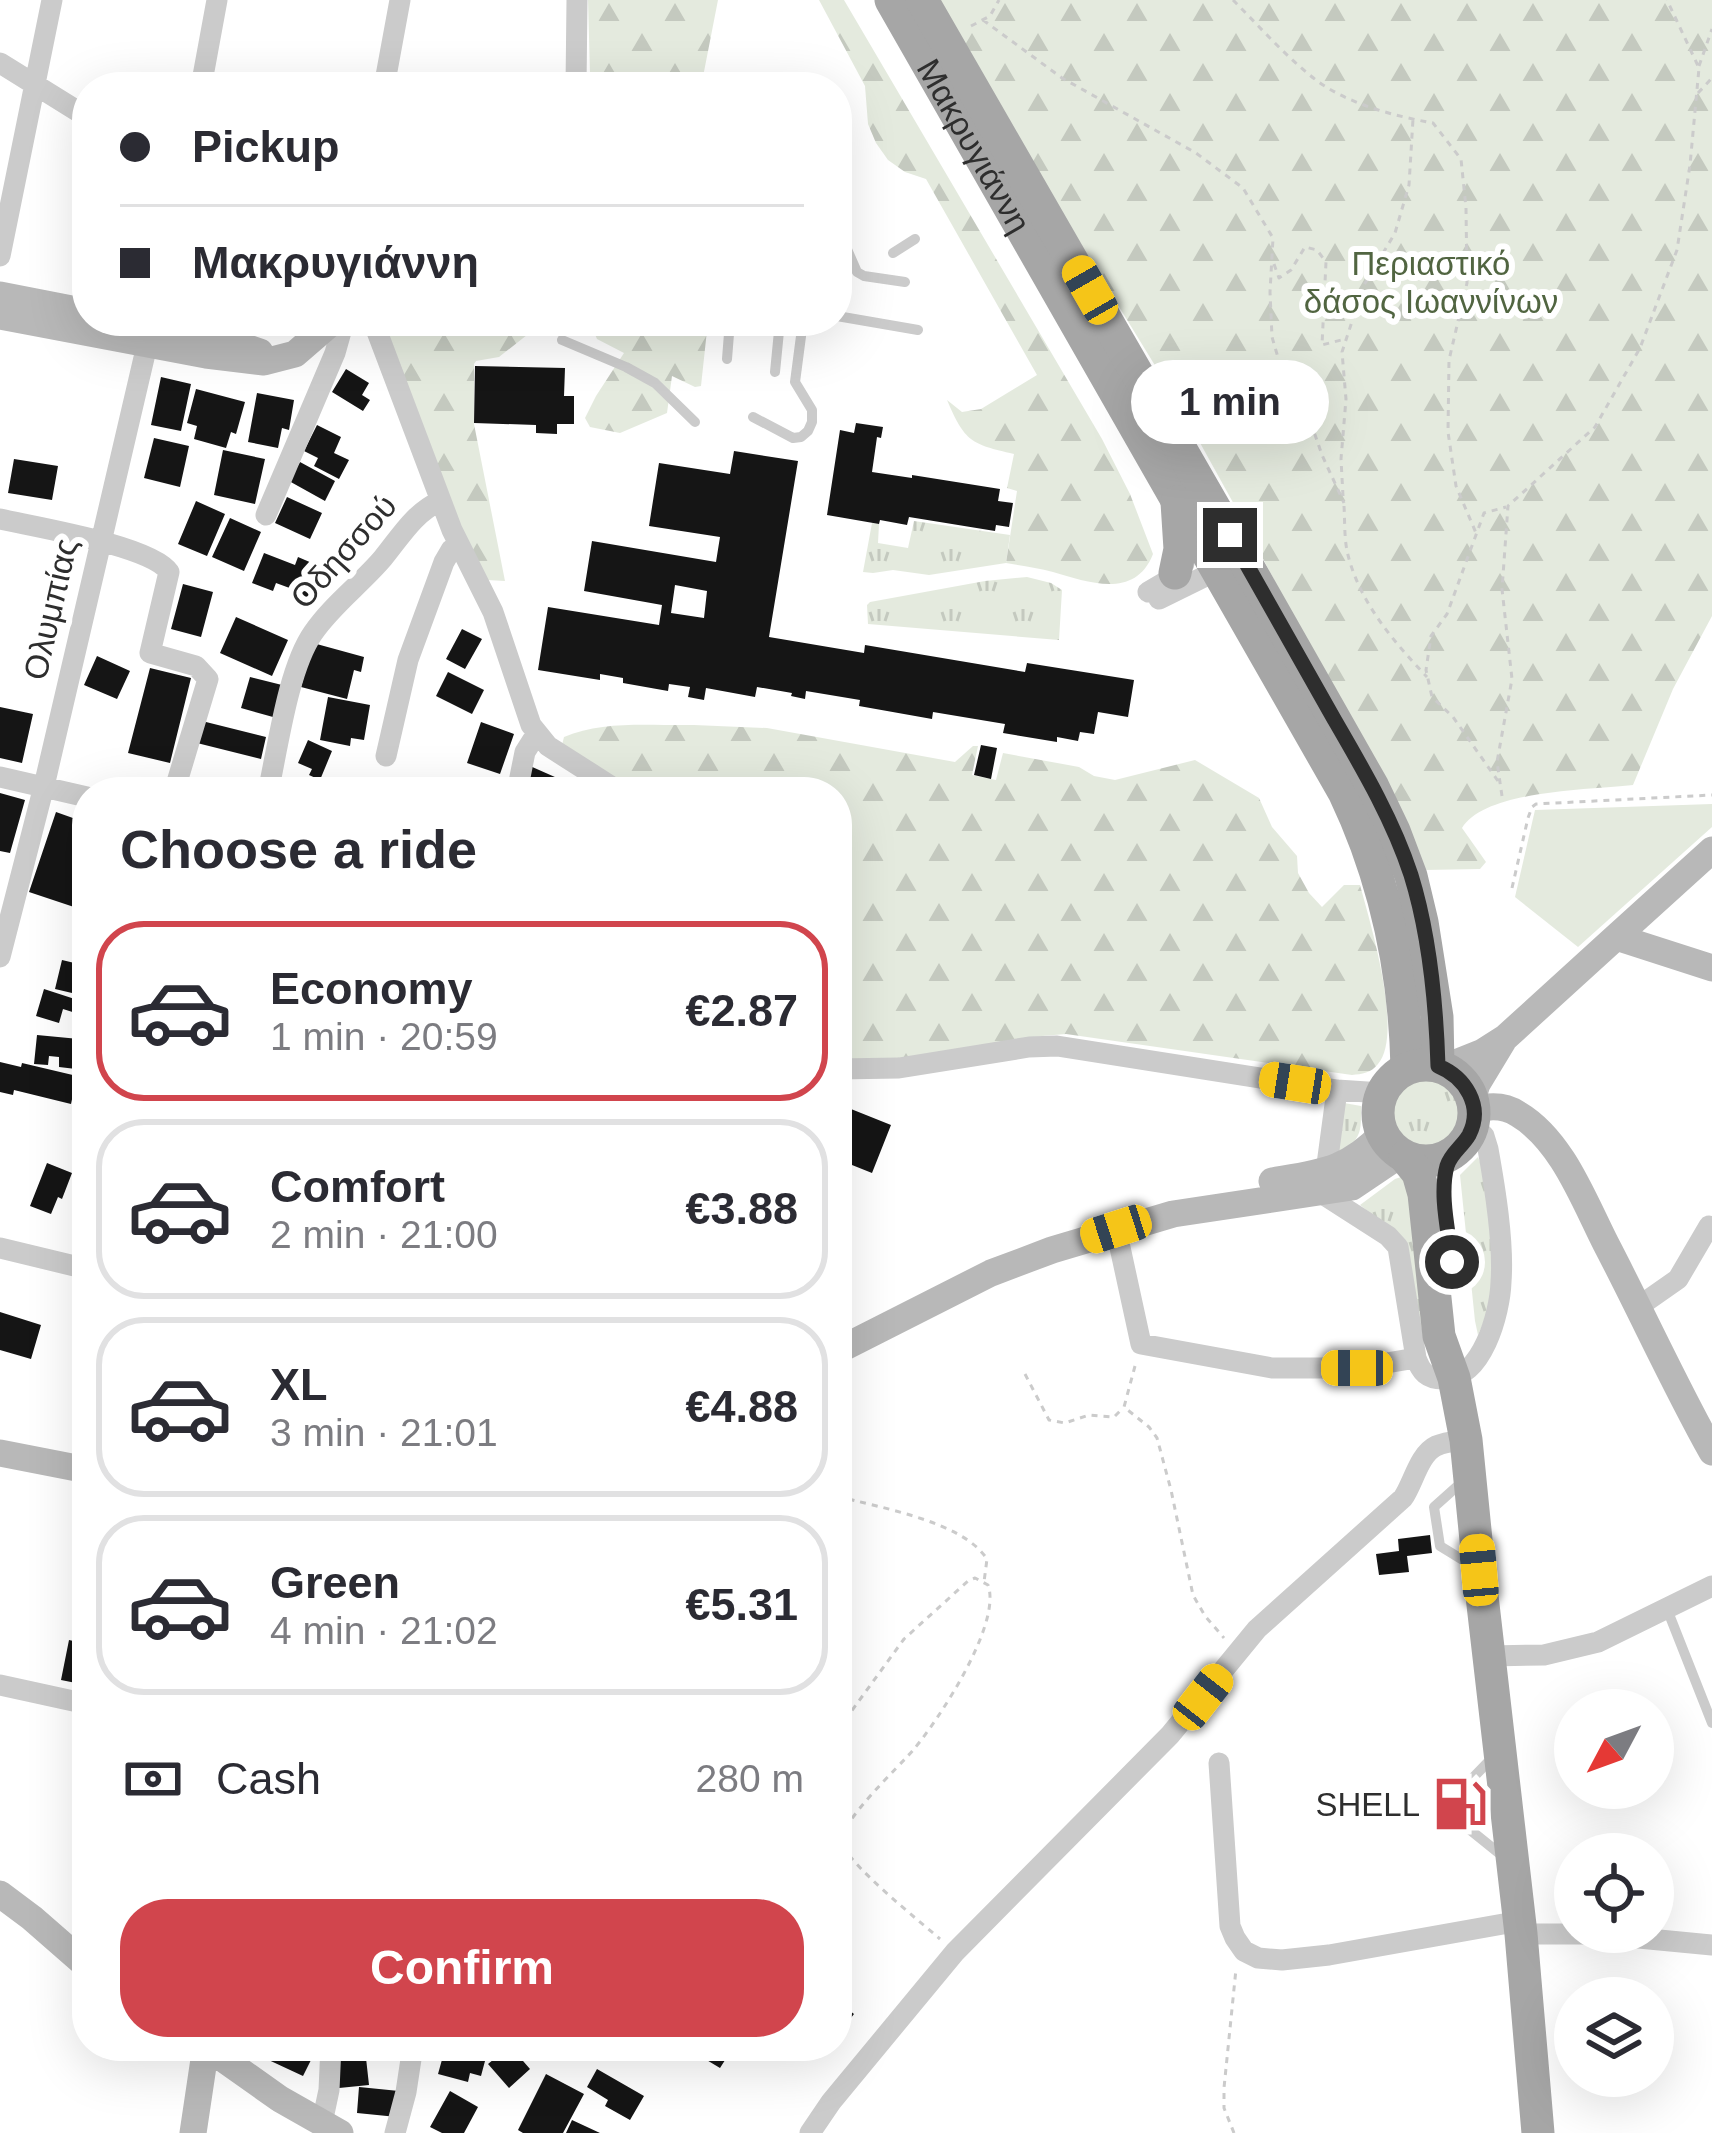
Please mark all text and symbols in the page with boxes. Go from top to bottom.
street label: Μακρυγιάννη [910,53,1038,240]
text: Pickup [192,121,340,172]
text: Μακρυγιάννη [192,237,479,288]
park label: Περιαστικό δάσος Ιωαννίνων [1304,245,1558,320]
car [1056,250,1124,330]
callout: 1 min [1131,361,1329,445]
text: 1 min [1179,380,1281,423]
street label: Οδησσού [283,487,404,616]
route end [1203,508,1257,562]
street label: Ολυμπίας [16,535,85,683]
text: Choose a ride [120,819,477,879]
icon: car [126,957,234,1065]
text: Economy [270,963,473,1014]
text: €2.87 [685,985,798,1036]
text: 1 min · 20:59 [270,1015,498,1058]
car [1257,1060,1333,1106]
icon: car [126,1155,234,1263]
text: Comfort [270,1161,445,1212]
text: €3.88 [685,1183,798,1234]
car [1076,1201,1156,1257]
text: 2 min · 21:00 [270,1213,498,1256]
route start [1425,1235,1479,1289]
car [1321,1350,1393,1386]
icon: car [126,1353,234,1461]
text: XL [270,1359,328,1410]
text: €4.88 [685,1381,798,1432]
text: 3 min · 21:01 [270,1411,498,1454]
car [1458,1533,1500,1607]
icon: car [126,1551,234,1659]
text: Green [270,1557,400,1608]
text: €5.31 [685,1579,798,1630]
text: 4 min · 21:02 [270,1609,498,1652]
car [1167,1658,1239,1736]
north arrow [1554,1689,1674,1809]
map controls [1554,1689,1674,2097]
icon: cash [120,1746,186,1812]
text: Cash [216,1753,321,1804]
text: 280 m [696,1757,804,1800]
fuel station icon: SHELL [1431,1775,1489,1833]
place label: SHELL [1315,1786,1420,1823]
button: locate [1554,1833,1674,1953]
button: Confirm [120,1899,804,2037]
button: layers [1554,1977,1674,2097]

